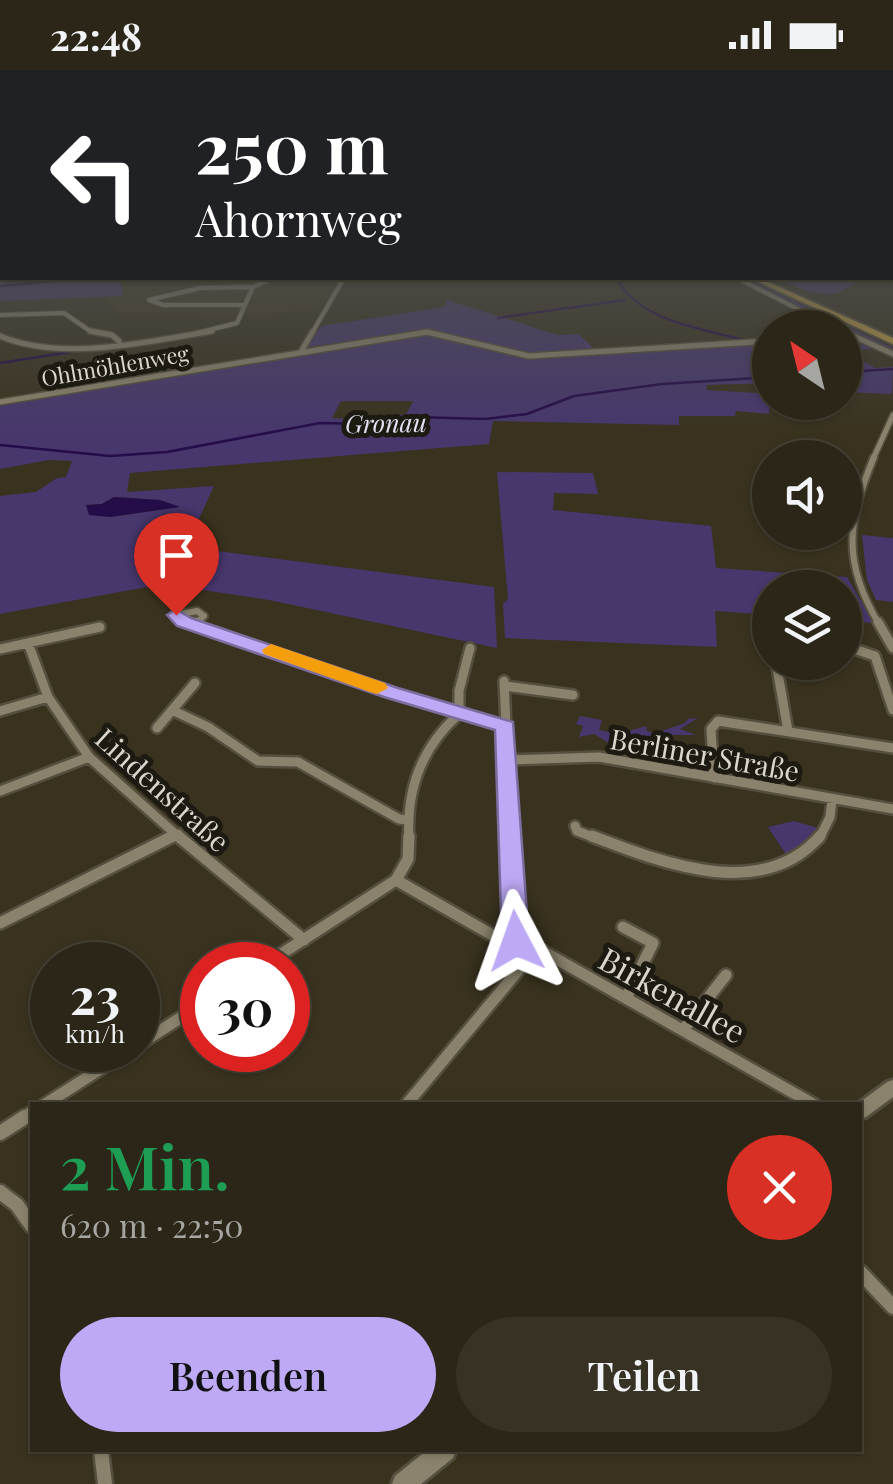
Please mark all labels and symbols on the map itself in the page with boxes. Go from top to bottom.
north arrow [752,310,862,420]
street label: Ohlmöhlenweg [39,337,191,393]
water label: Gronau [345,405,427,439]
pin [134,513,219,616]
street label: Lindenstraße [88,719,238,859]
street label: Berliner Straße [608,719,802,789]
position arrow [464,889,568,993]
street label: Birkenallee [592,936,754,1052]
speed limit sign: 30 [180,942,310,1072]

